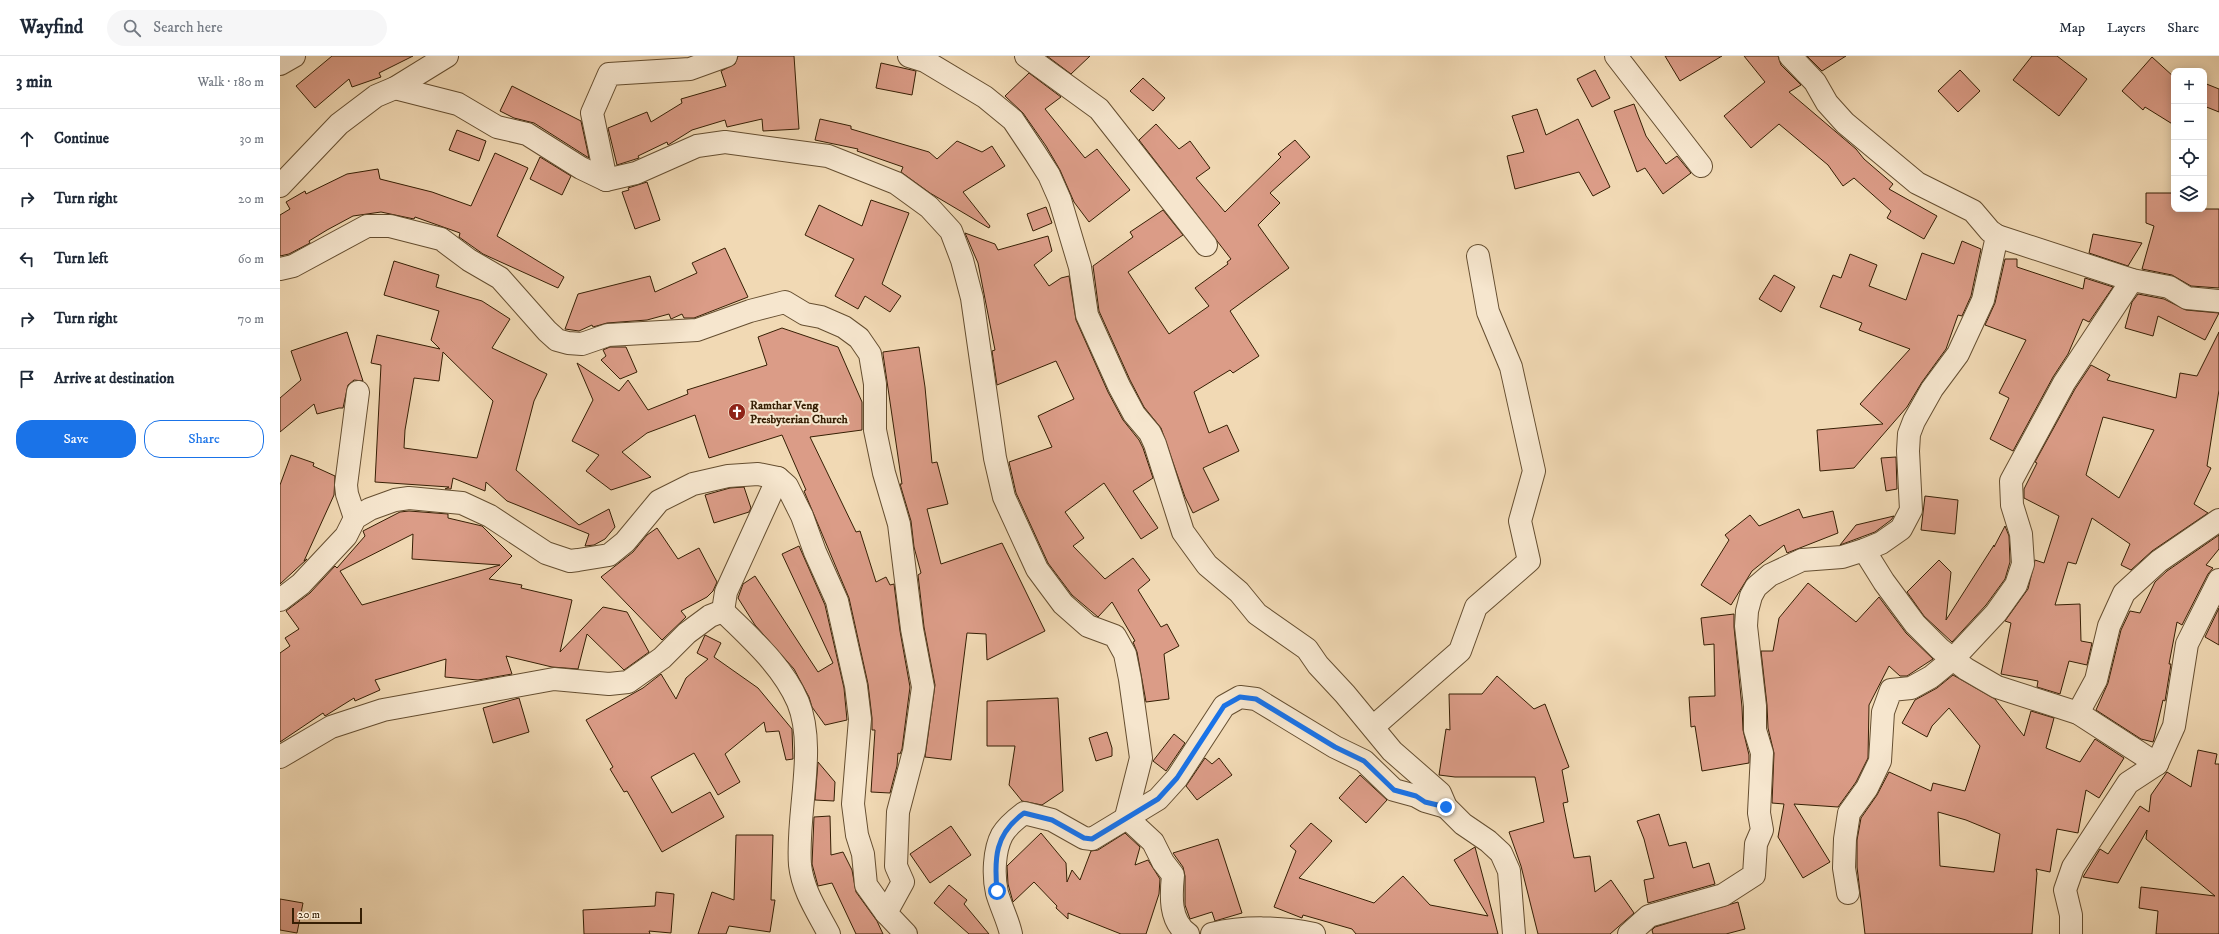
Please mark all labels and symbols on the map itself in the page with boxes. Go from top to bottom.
place label: Ramthar Veng Presbyterian Church [750,398,849,427]
church icon: Ramthar Veng Presbyterian Church [727,402,747,422]
route end [1437,798,1455,816]
route start [988,882,1006,900]
scale bar [292,906,362,925]

